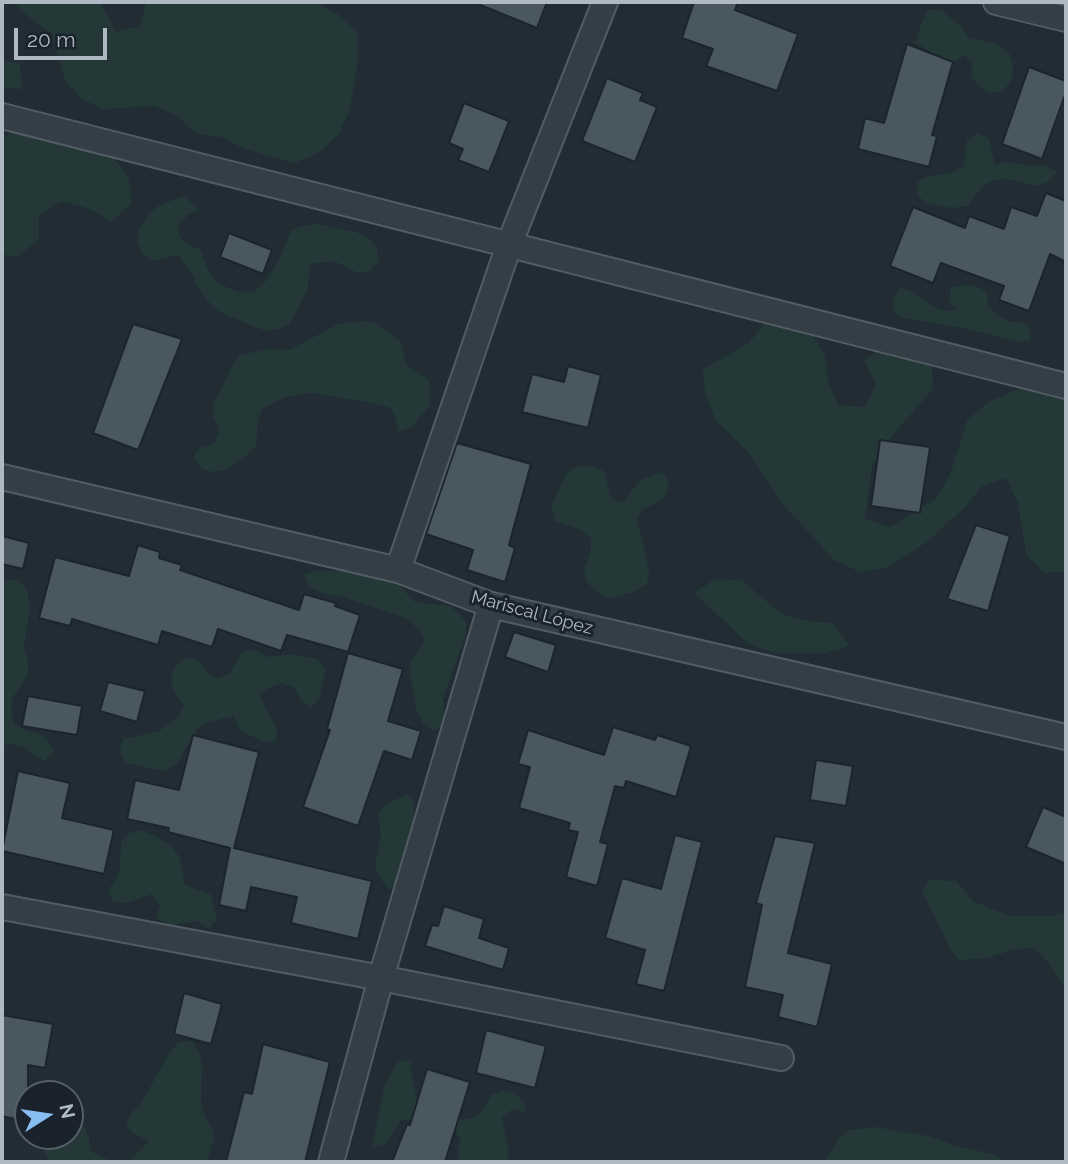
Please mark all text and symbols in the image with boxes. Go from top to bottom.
scale bar [18,14,110,58]
text: 20 m [27,27,75,52]
street label: Mariscal López [469,586,595,640]
north arrow [14,1080,84,1150]
text: N [55,1102,80,1120]

